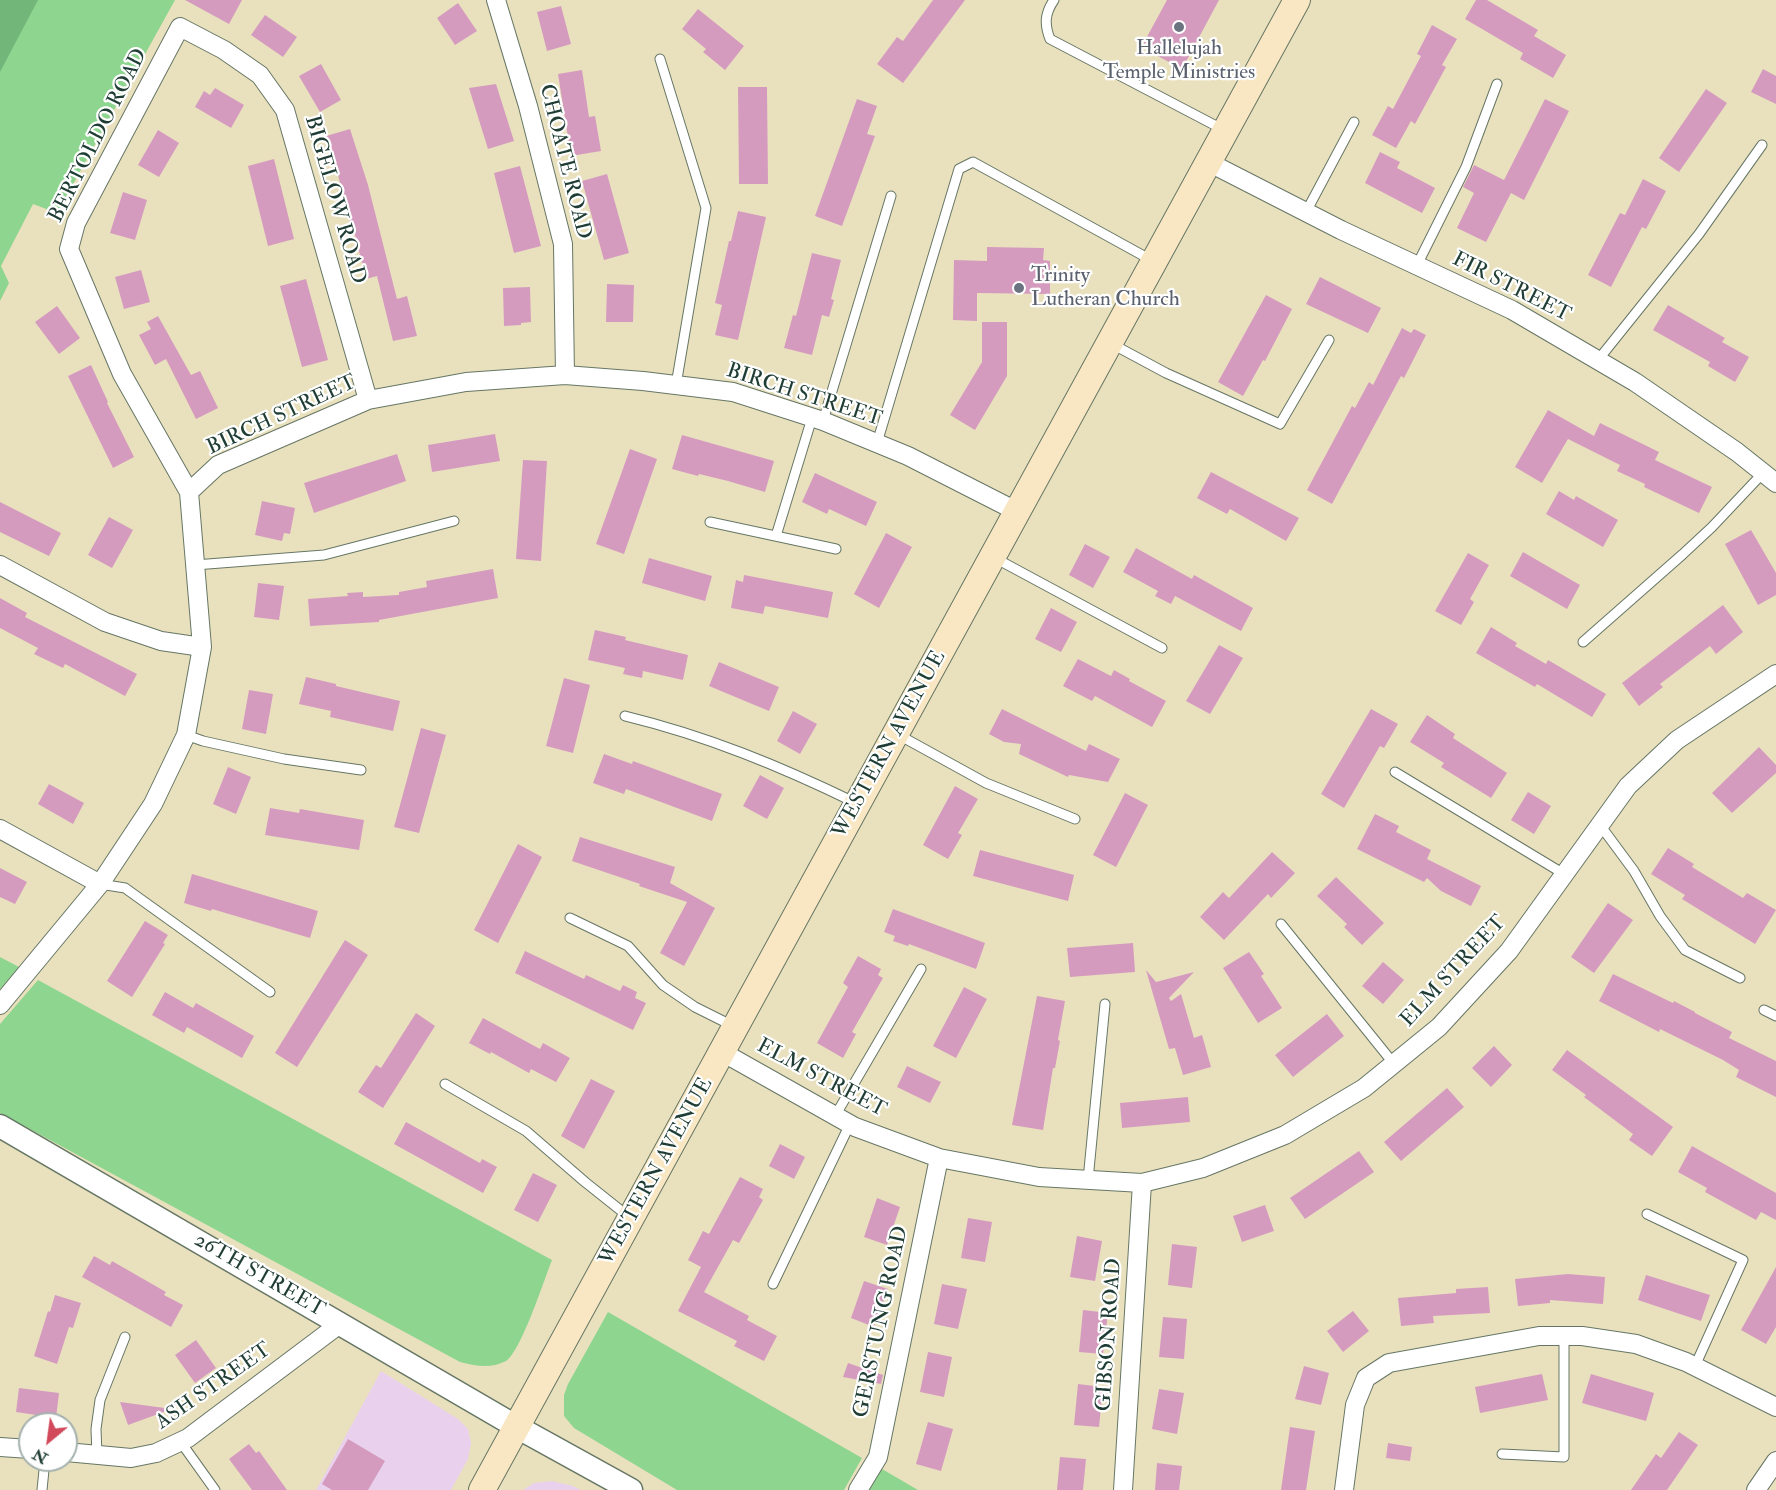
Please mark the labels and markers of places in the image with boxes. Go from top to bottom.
marker: Hallelujah Temple Ministries [1172,20,1186,34]
place label: Hallelujah Temple Ministries [1103,36,1255,86]
place label: Trinity Lutheran Church [1031,263,1180,313]
marker: Trinity Lutheran Church [1012,281,1026,295]

